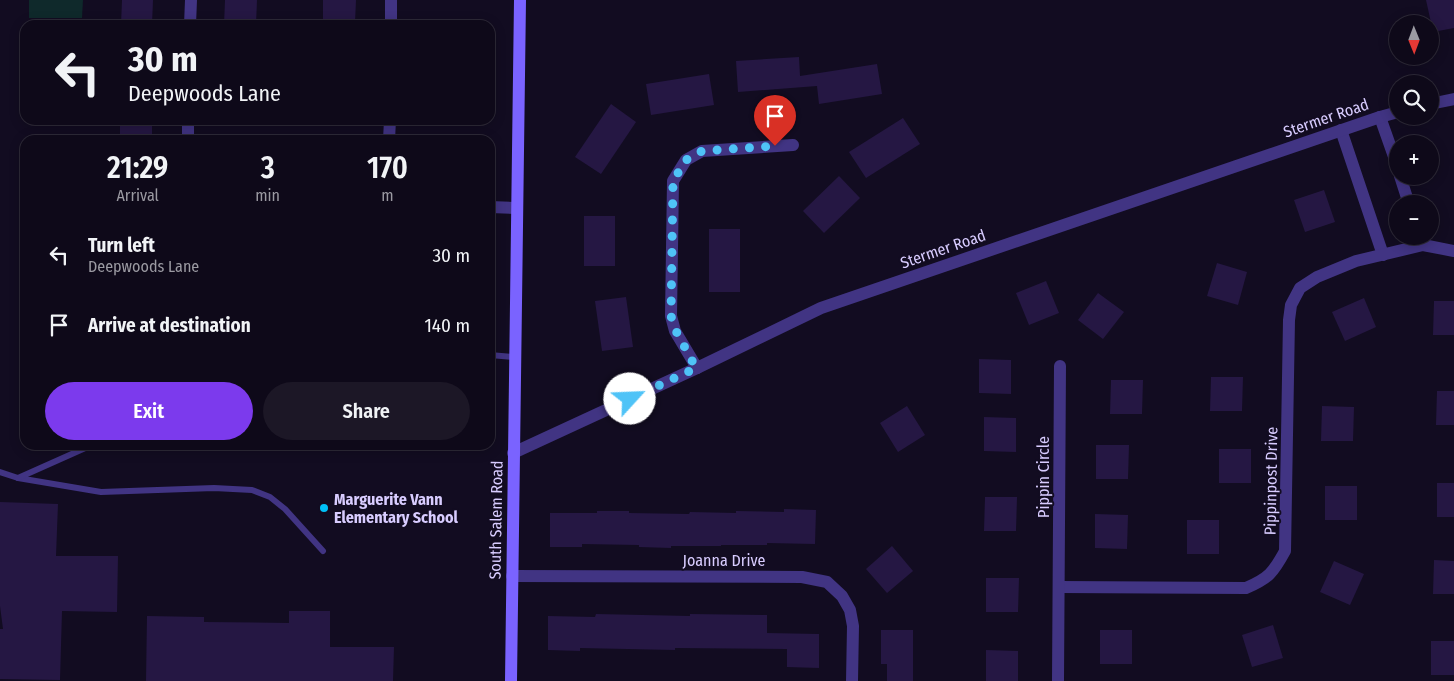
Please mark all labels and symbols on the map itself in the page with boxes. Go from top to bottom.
north arrow [1389,15,1439,65]
pin [754,95,796,146]
street label: Stermer Road [1281,95,1371,141]
street label: Stermer Road [898,226,988,272]
position arrow [603,372,655,424]
street label: Pippinpost Drive [1261,426,1281,535]
street label: Pippin Circle [1034,436,1053,518]
street label: South Salem Road [485,460,507,580]
place label: Marguerite Vann Elementary School [334,490,459,527]
marker: Marguerite Vann Elementary School [318,502,330,514]
street label: Joanna Drive [683,551,765,570]

